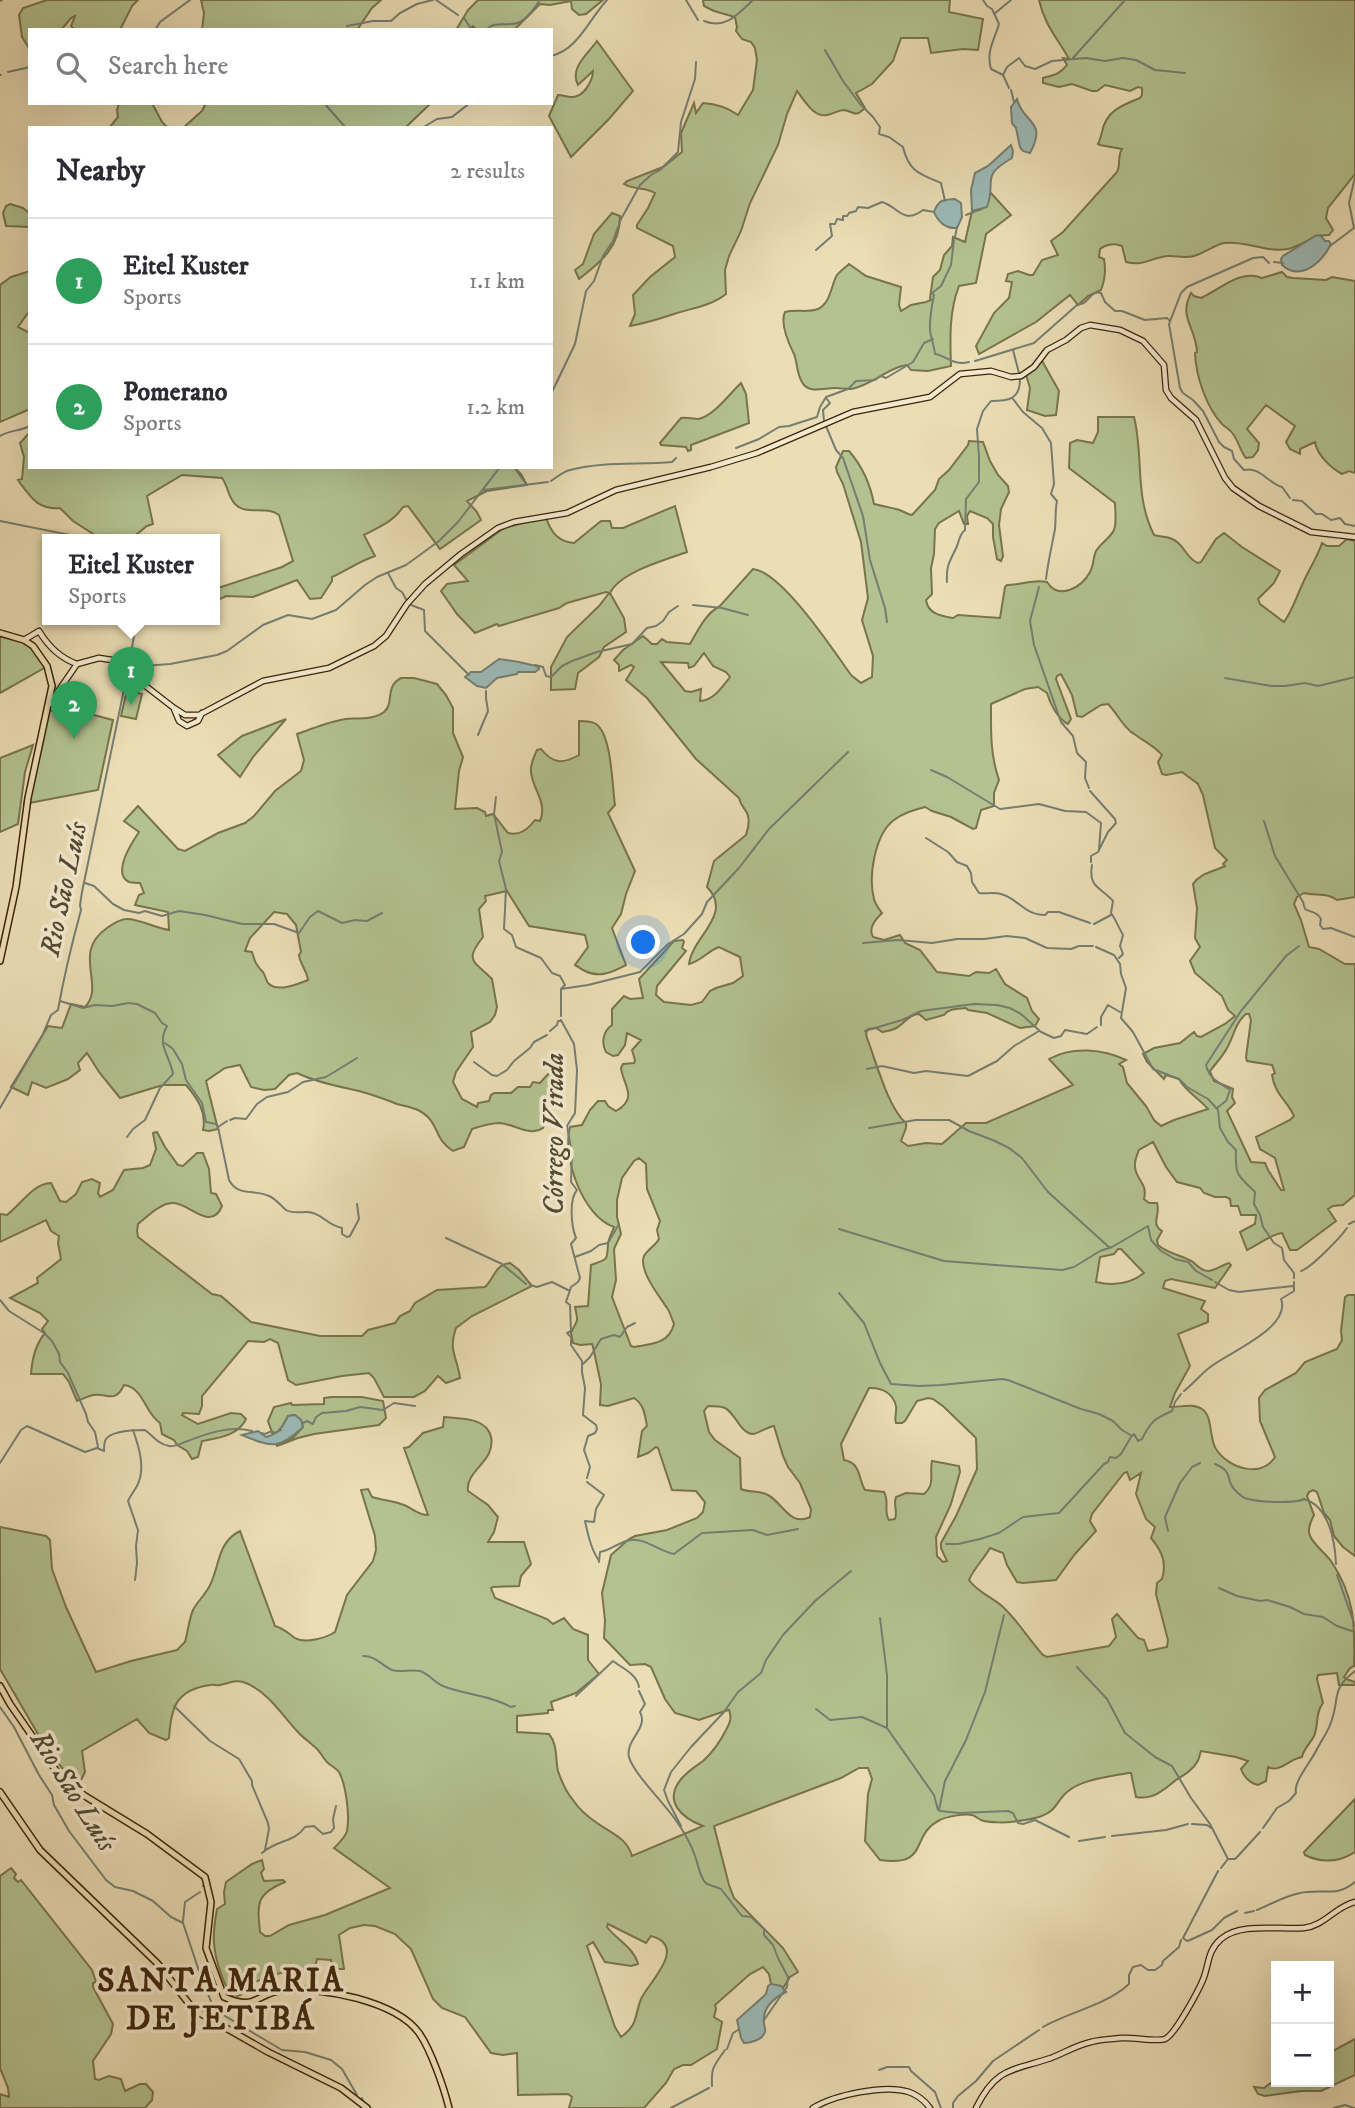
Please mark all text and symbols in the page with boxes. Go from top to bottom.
search box [28,28,553,105]
icon: search [52,48,90,86]
text: Search here [108,50,228,83]
text: Nearby [56,153,145,190]
text: 2 results [450,157,525,186]
text: Eitel Kuster [123,250,249,283]
text: 1 [75,267,83,296]
text: 1.1 km [469,267,525,296]
text: Sports [123,283,181,312]
text: Pomerano [123,376,227,409]
text: 2 [73,393,85,422]
text: 1.2 km [466,393,525,422]
text: Sports [123,409,181,438]
popup [42,534,220,625]
text: Eitel Kuster [68,549,194,582]
text: Sports [68,582,127,611]
pin: 1 [108,647,154,705]
pin: 2 [51,681,97,739]
water label: Rio São Luís [33,818,95,960]
your location [626,925,660,959]
water label: Córrego Virada [537,1053,572,1215]
water label: Rio São Luís [22,1723,124,1858]
district label: SANTA MARIA DE JETIBÁ [97,1961,345,2040]
map controls [1271,1961,1334,2087]
button: + [1271,1961,1334,2024]
button: − [1271,2024,1334,2087]

